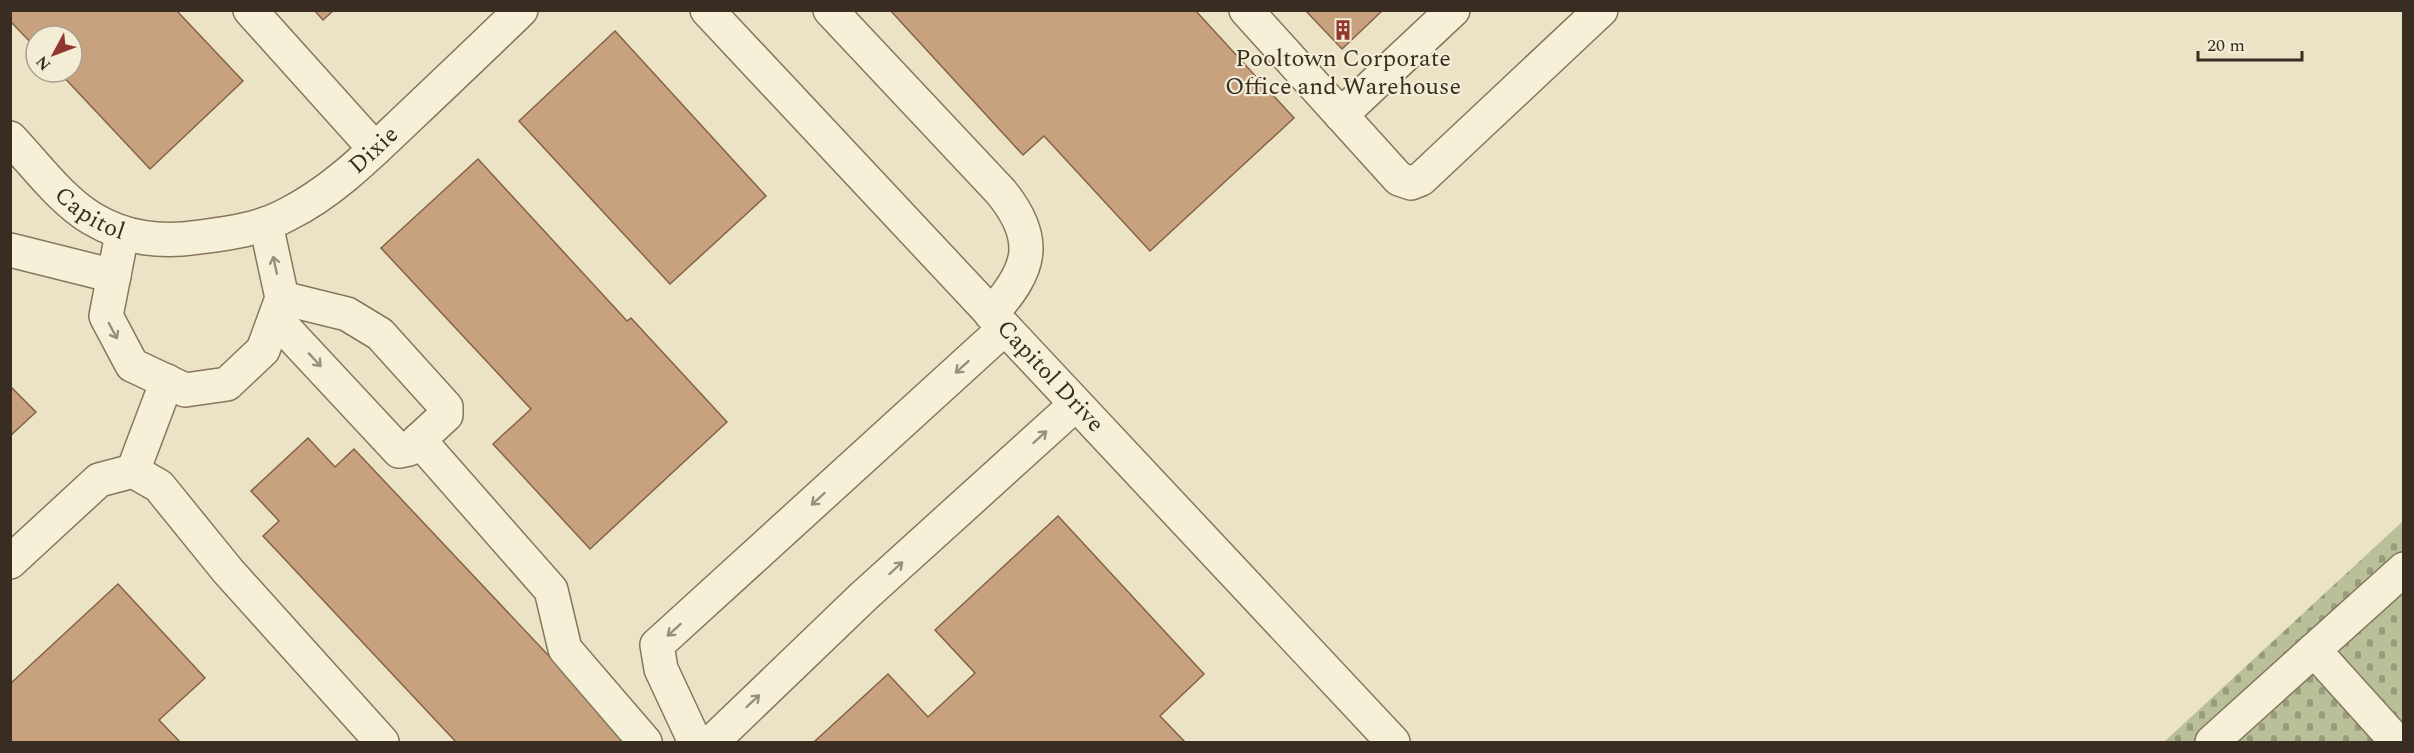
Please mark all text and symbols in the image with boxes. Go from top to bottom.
building icon: Pooltown Corporate Office and Warehouse [1331,18,1355,42]
north arrow [24,24,84,84]
scale bar [2198,24,2302,62]
text: 20 m [2207,32,2245,59]
place label: Pooltown Corporate Office and Warehouse [1225,41,1461,105]
text: N [30,50,57,76]
street label: Dixie [341,118,407,183]
street label: Capitol [46,178,130,250]
one-way arrow [269,256,280,275]
street label: Capitol Drive [988,312,1113,441]
one-way arrow [108,321,119,339]
one-way arrow [307,353,322,368]
one-way arrow [954,360,969,374]
one-way arrow [1032,430,1047,444]
one-way arrow [811,491,826,505]
one-way arrow [888,561,903,575]
one-way arrow [666,623,681,637]
one-way arrow [746,694,761,708]

